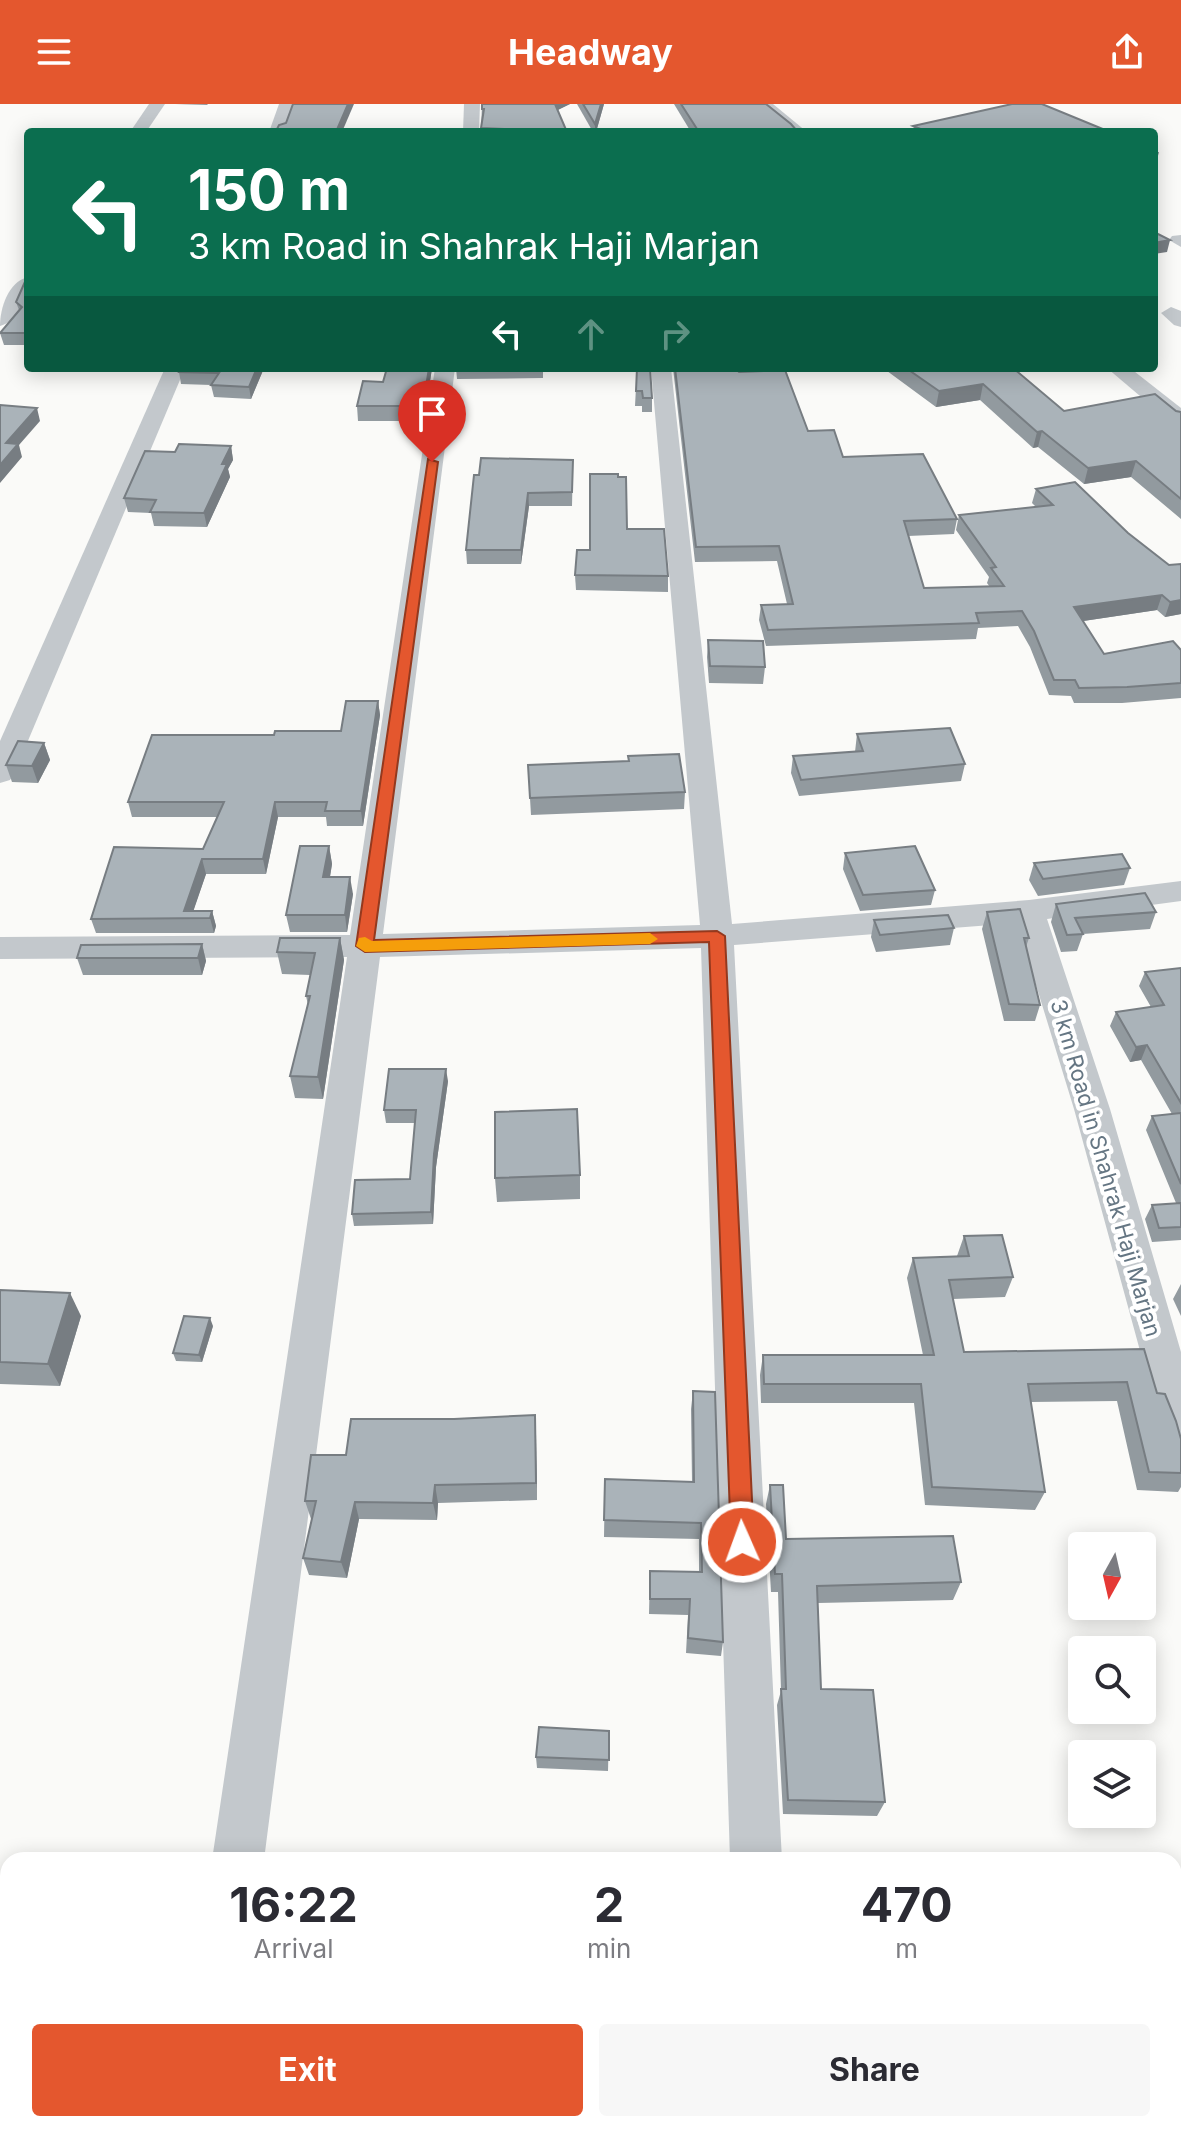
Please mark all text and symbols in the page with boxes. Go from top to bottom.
icon: menu [32,30,76,74]
text: Headway [508,30,673,74]
icon: share [1105,30,1149,74]
text: 150 m [188,156,350,224]
icon: left [56,160,160,264]
text: 3 km Road in Shahrak Haji Marjan [188,224,760,268]
icon: left [485,312,529,356]
icon: ahead [569,312,613,356]
icon: right [653,312,697,356]
pin [398,380,466,462]
icon: arrive [410,392,454,436]
street label: 3 km Road in Shahrak Haji Marjan [1045,996,1167,1340]
position arrow [700,1500,784,1584]
north arrow [1068,1532,1156,1620]
map controls [1068,1532,1156,1828]
button: search [1068,1636,1156,1724]
button: layers [1068,1740,1156,1828]
text: 16:22 [229,1875,358,1934]
text: 2 [594,1875,624,1934]
text: 470 [861,1875,953,1934]
text: Arrival [253,1933,333,1964]
text: min [587,1933,631,1964]
text: m [895,1933,918,1964]
button: Exit [32,2024,583,2116]
button: Share [599,2024,1150,2116]

